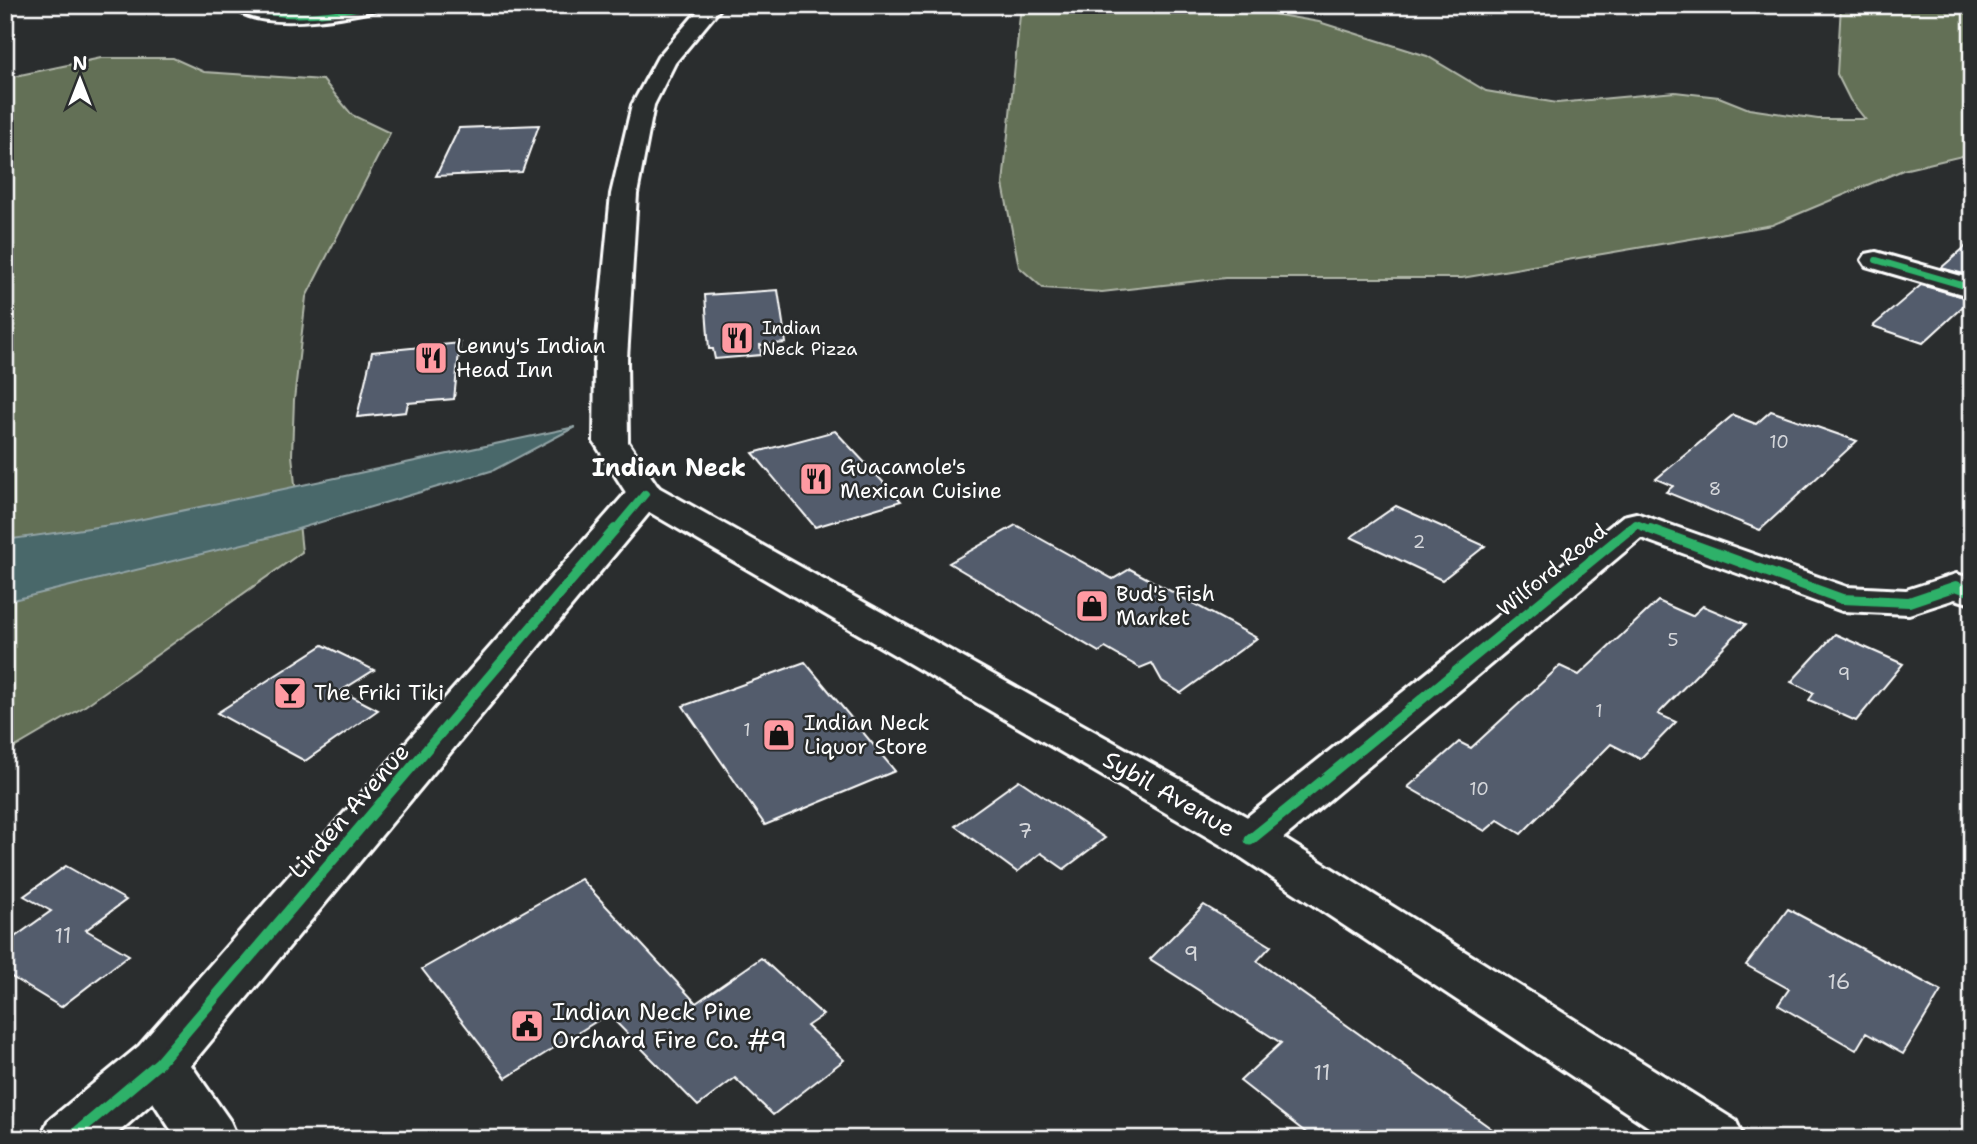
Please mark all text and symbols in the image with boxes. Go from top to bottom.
north arrow [46,46,116,116]
text: N [72,51,88,76]
place label: Indian Neck Pizza [762,316,858,361]
restaurant icon: Indian Neck Pizza [718,319,756,357]
place label: Lenny's Indian Head Inn [456,332,606,384]
restaurant icon: Lenny's Indian Head Inn [412,339,450,377]
house number: 10 [1769,430,1789,454]
district label: Indian Neck [592,452,746,484]
place label: Guacamole's Mexican Cuisine [840,453,1002,505]
restaurant icon: Guacamole's Mexican Cuisine [797,460,835,498]
house number: 8 [1709,477,1721,501]
street label: Wilford Road [1491,517,1613,623]
house number: 2 [1413,530,1425,554]
place label: Bud's Fish Market [1116,580,1215,632]
shop icon: Bud's Fish Market [1073,587,1111,625]
house number: 5 [1667,628,1679,652]
house number: 9 [1838,662,1850,686]
bar icon: The Friki Tiki [271,674,309,712]
place label: The Friki Tiki [314,679,444,707]
house number: 1 [1595,699,1603,723]
place label: Indian Neck Liquor Store [804,709,929,761]
shop icon: Indian Neck Liquor Store [760,716,798,754]
house number: 1 [743,718,751,742]
street label: Linden Avenue [281,737,417,885]
street label: Sybil Avenue [1097,743,1241,845]
house number: 10 [1469,777,1489,801]
house number: 7 [1018,817,1032,845]
house number: 11 [55,922,71,950]
house number: 9 [1184,940,1198,968]
house number: 16 [1828,968,1850,996]
place label: Indian Neck Pine Orchard Fire Co. #9 [552,996,787,1056]
public building icon: Indian Neck Pine Orchard Fire Co. #9 [508,1007,546,1045]
house number: 11 [1314,1059,1330,1087]

